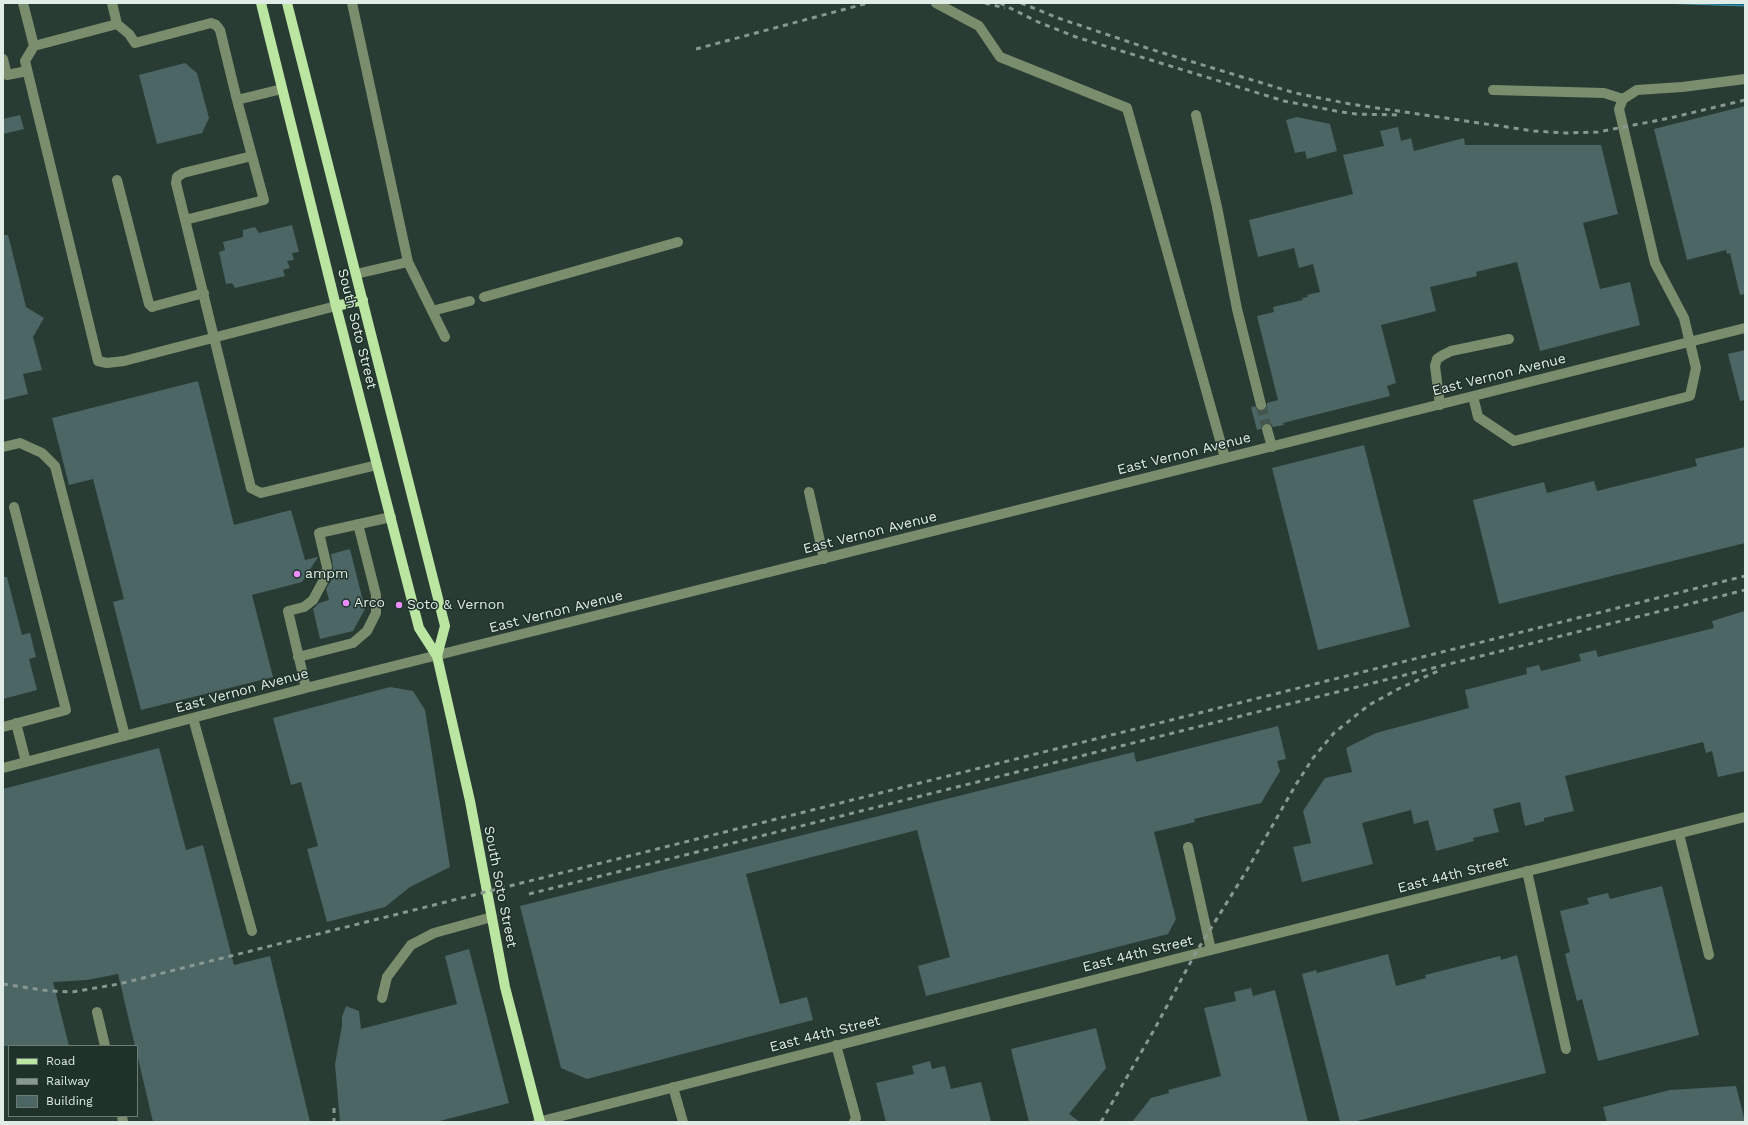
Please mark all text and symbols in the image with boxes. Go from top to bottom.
street label: South Soto Street [334,267,380,391]
street label: East Vernon Avenue [1430,350,1568,400]
street label: East Vernon Avenue [1115,429,1253,479]
street label: East Vernon Avenue [801,508,939,558]
place label: ampm [305,566,348,582]
marker: ampm [292,569,302,579]
street label: East Vernon Avenue [487,587,625,637]
place label: Arco [354,595,385,611]
place label: Soto & Vernon [407,597,505,613]
marker: Arco [341,598,351,608]
marker: Soto & Vernon [394,600,404,610]
street label: East Vernon Avenue [174,665,310,717]
street label: South Soto Street [480,825,520,949]
street label: East 44th Street [1396,853,1510,897]
street label: East 44th Street [1081,932,1195,976]
street label: East 44th Street [768,1012,882,1056]
legend [8,1045,138,1117]
text: Road [46,1054,75,1068]
text: Railway [46,1074,90,1088]
text: Building [46,1094,93,1108]

